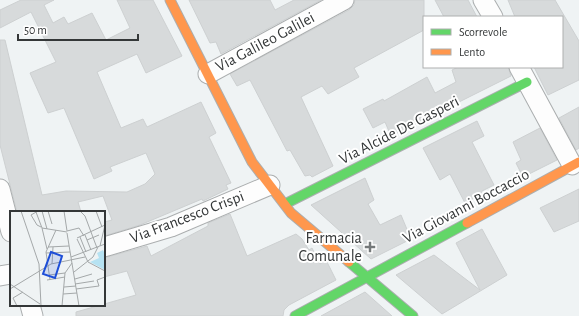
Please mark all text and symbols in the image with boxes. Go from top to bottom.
street label: Via Galileo Galilei [213,9,317,75]
scale bar [18,16,138,42]
legend [423,16,563,68]
text: 50 m [24,24,47,36]
text: Scorrevole [459,26,507,38]
text: Lento [459,46,485,58]
street label: Via Alcide De Gasperi [336,93,462,167]
street label: Via Giovanni Boccaccio [400,166,532,246]
street label: Via Francesco Crispi [128,188,246,246]
inset map [10,211,105,306]
place label: Farmacia Comunale [299,230,362,264]
marker: Farmacia Comunale [365,242,375,252]

